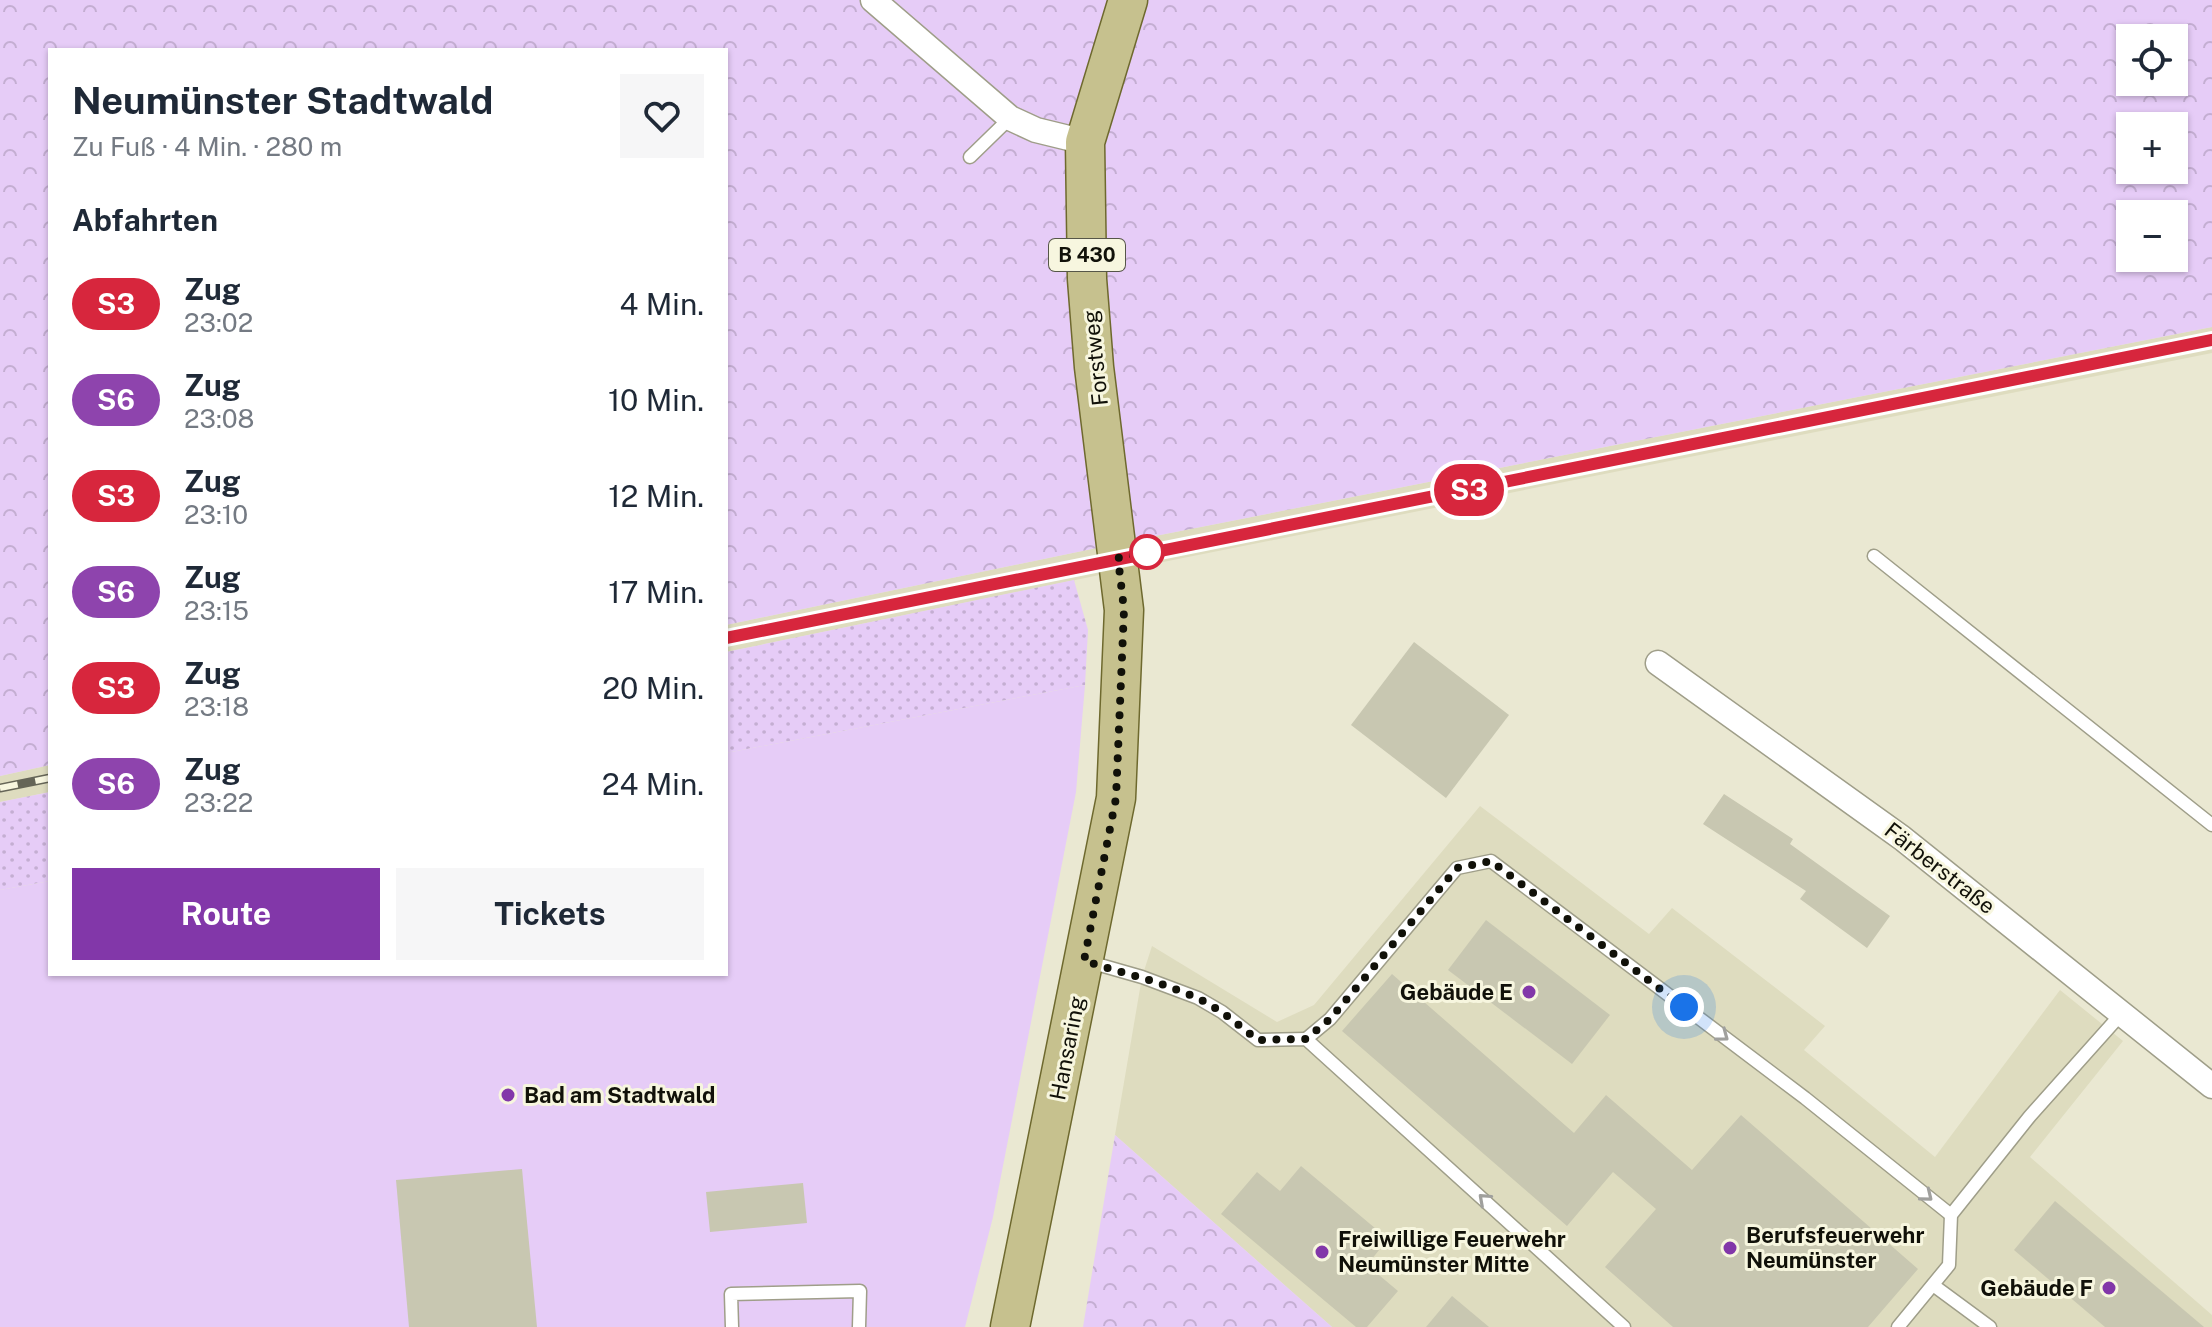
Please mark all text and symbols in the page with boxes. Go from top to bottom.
map controls [2116,24,2188,272]
button: locate [2116,24,2188,96]
button: heart [620,74,704,158]
text: Neumünster Stadtwald [72,78,493,123]
button: + [2116,112,2188,184]
text: Zu Fuß · 4 Min. · 280 m [72,131,342,162]
button: − [2116,200,2188,272]
text: Abfahrten [72,202,218,238]
road number: B 430 [1049,239,1125,271]
text: Zug [184,271,240,307]
text: 4 Min. [620,286,704,322]
text: S3 [97,287,135,320]
text: 23:02 [184,307,253,338]
street label: Forstweg [1077,309,1113,407]
text: Zug [184,367,240,403]
text: 10 Min. [608,382,704,418]
text: S6 [97,383,135,416]
text: 23:08 [184,403,254,434]
text: Zug [184,463,240,499]
line badge: S3 [1433,464,1505,516]
text: S3 [1450,473,1488,506]
text: 12 Min. [608,478,704,514]
text: S3 [97,479,135,512]
text: 23:10 [184,499,248,530]
unlabelled marker [1130,535,1164,569]
text: Zug [184,559,240,595]
text: 17 Min. [608,574,704,610]
text: S6 [97,575,135,608]
text: 23:15 [184,595,249,626]
text: Zug [184,655,240,691]
text: 20 Min. [602,670,704,706]
text: S3 [97,671,135,704]
text: 23:18 [184,691,249,722]
text: Zug [184,751,240,787]
text: 24 Min. [602,766,704,802]
text: S6 [97,767,135,800]
text: 23:22 [184,787,253,818]
street label: Färberstraße [1880,817,2000,919]
button: Route [72,868,380,960]
button: Tickets [396,868,704,960]
place label: Gebäude E [1400,979,1513,1005]
marker: Gebäude E [1520,983,1538,1001]
your location [1664,987,1704,1027]
street label: Hansaring [1044,994,1090,1102]
one-way arrow [1714,1026,1728,1040]
place label: Bad am Stadtwald [524,1082,715,1108]
marker: Bad am Stadtwald [499,1086,517,1104]
one-way arrow [1918,1186,1932,1201]
one-way arrow [1479,1193,1493,1208]
place label: Berufsfeuerwehr Neumünster [1746,1222,1924,1273]
place label: Freiwillige Feuerwehr Neumünster Mitte [1338,1226,1566,1277]
marker: Berufsfeuerwehr Neumünster [1721,1239,1739,1257]
marker: Freiwillige Feuerwehr Neumünster Mitte [1313,1243,1331,1261]
place label: Gebäude F [1980,1275,2093,1301]
marker: Gebäude F [2100,1279,2118,1297]

